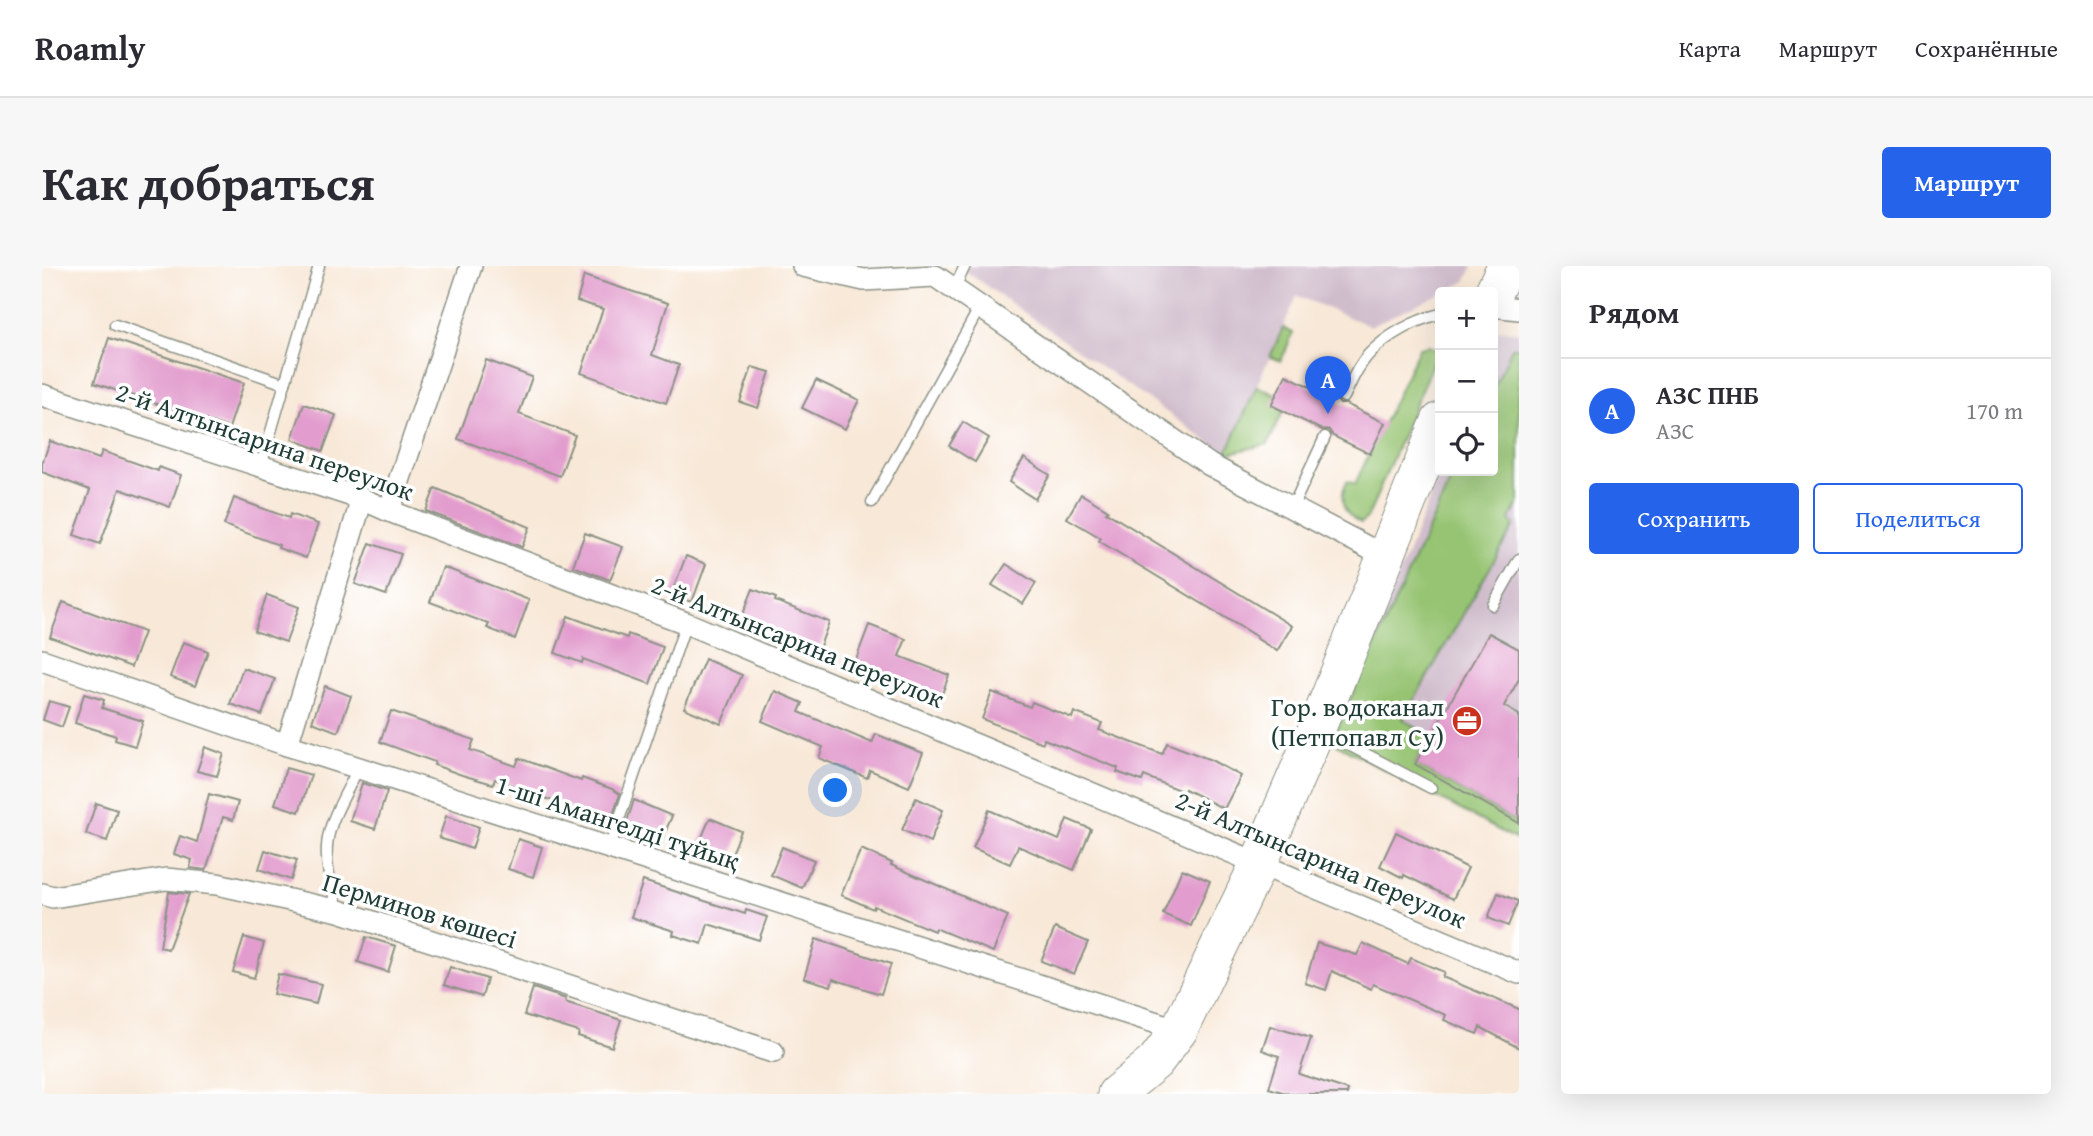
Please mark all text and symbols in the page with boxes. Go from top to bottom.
text: Roamly [35,24,145,72]
text: Карта [1679,31,1741,66]
text: Маршрут [1779,31,1877,66]
text: Сохранённые [1915,31,2058,66]
text: Как добраться [42,146,375,218]
button: Маршрут [1882,147,2051,218]
map controls [1435,287,1498,476]
button: + [1435,287,1498,350]
text: Рядом [1589,290,1680,334]
button: − [1435,350,1498,413]
pin: A [1305,356,1351,414]
street label: 2-й Алтынсарина переулок [111,372,420,510]
text: АЗС ПНБ [1656,375,1759,414]
text: A [1605,394,1619,427]
text: 170 m [1966,394,2023,427]
button: locate [1435,413,1498,476]
text: АЗС [1656,414,1694,447]
button: Сохранить [1589,483,1799,554]
button: Поделиться [1813,483,2023,554]
street label: 2-й Алтынсарина переулок [646,564,951,718]
place label: Гор. водоканал (Петпопавл Су) [1271,687,1444,756]
office icon: Гор. водоканал (Петпопавл Су) [1450,704,1484,738]
street label: 1-ші Амангелді тұйық [491,764,745,880]
your location [818,773,852,807]
street label: 2-й Алтынсарина переулок [1169,780,1473,938]
street label: Перминов көшесі [318,862,522,958]

